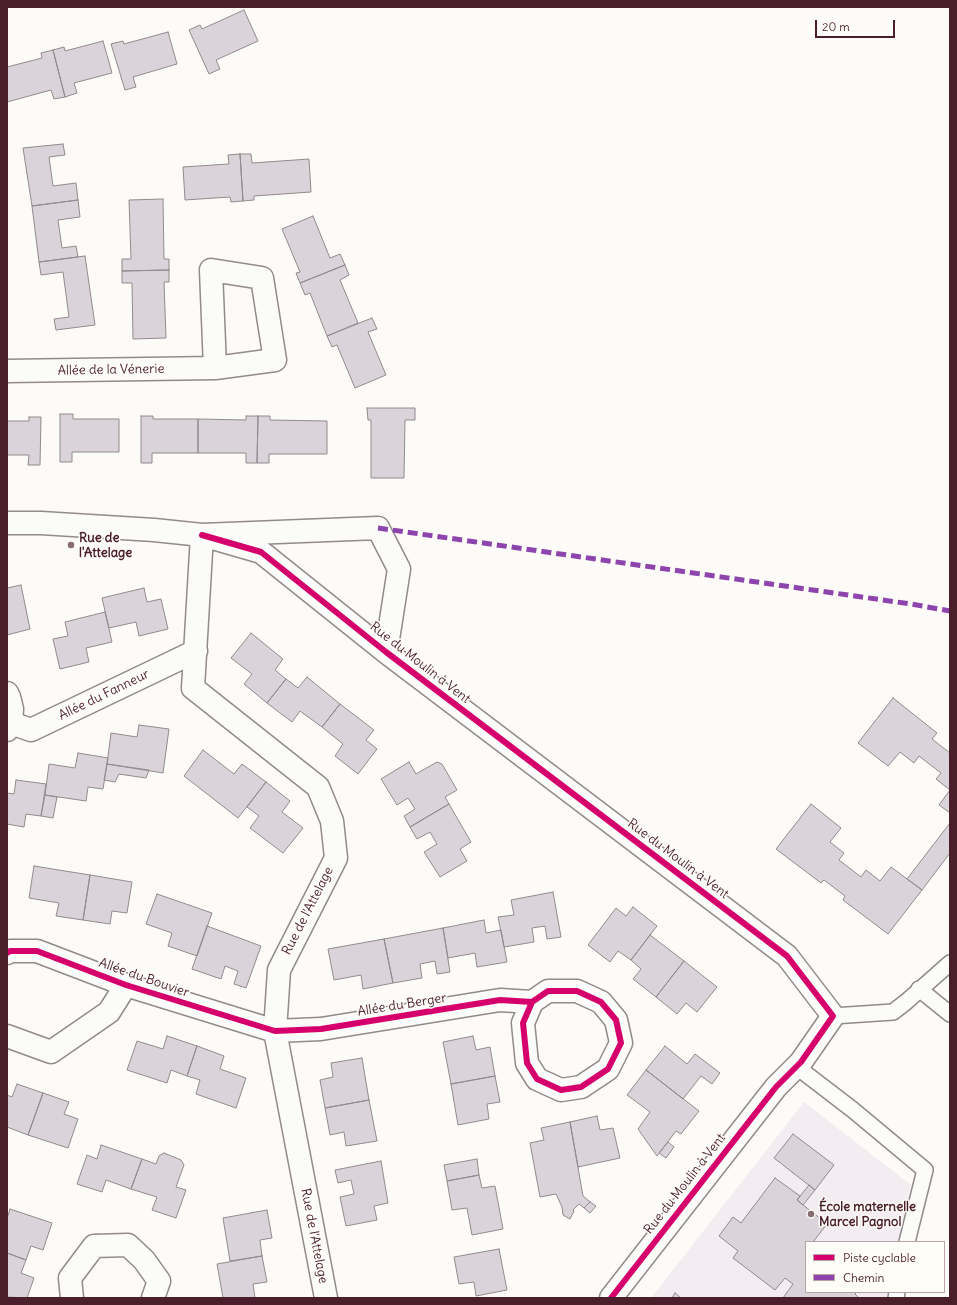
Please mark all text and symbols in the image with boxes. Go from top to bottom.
scale bar [817,12,897,38]
text: 20 m [822,19,850,34]
street label: Allée de la Vénerie [57,361,165,379]
place label: Rue de l'Attelage [79,530,132,561]
marker: Rue de l'Attelage [66,540,76,550]
street label: Rue du Moulin à Vent [367,619,473,707]
street label: Allée du Fanneur [56,666,152,724]
street label: Rue du Moulin à Vent [624,816,732,902]
street label: Rue de l'Attelage [279,864,337,958]
street label: Allée du Bouvier [97,955,191,1001]
street label: Allée du Berger [356,990,448,1020]
street label: Rue du Moulin à Vent [641,1131,729,1237]
street label: Rue de l'Attelage [297,1187,331,1285]
place label: École maternelle Marcel Pagnol [819,1199,916,1230]
marker: École maternelle Marcel Pagnol [806,1209,816,1219]
legend [805,1241,945,1293]
text: Piste cyclable [843,1250,916,1265]
text: Chemin [843,1270,884,1285]

